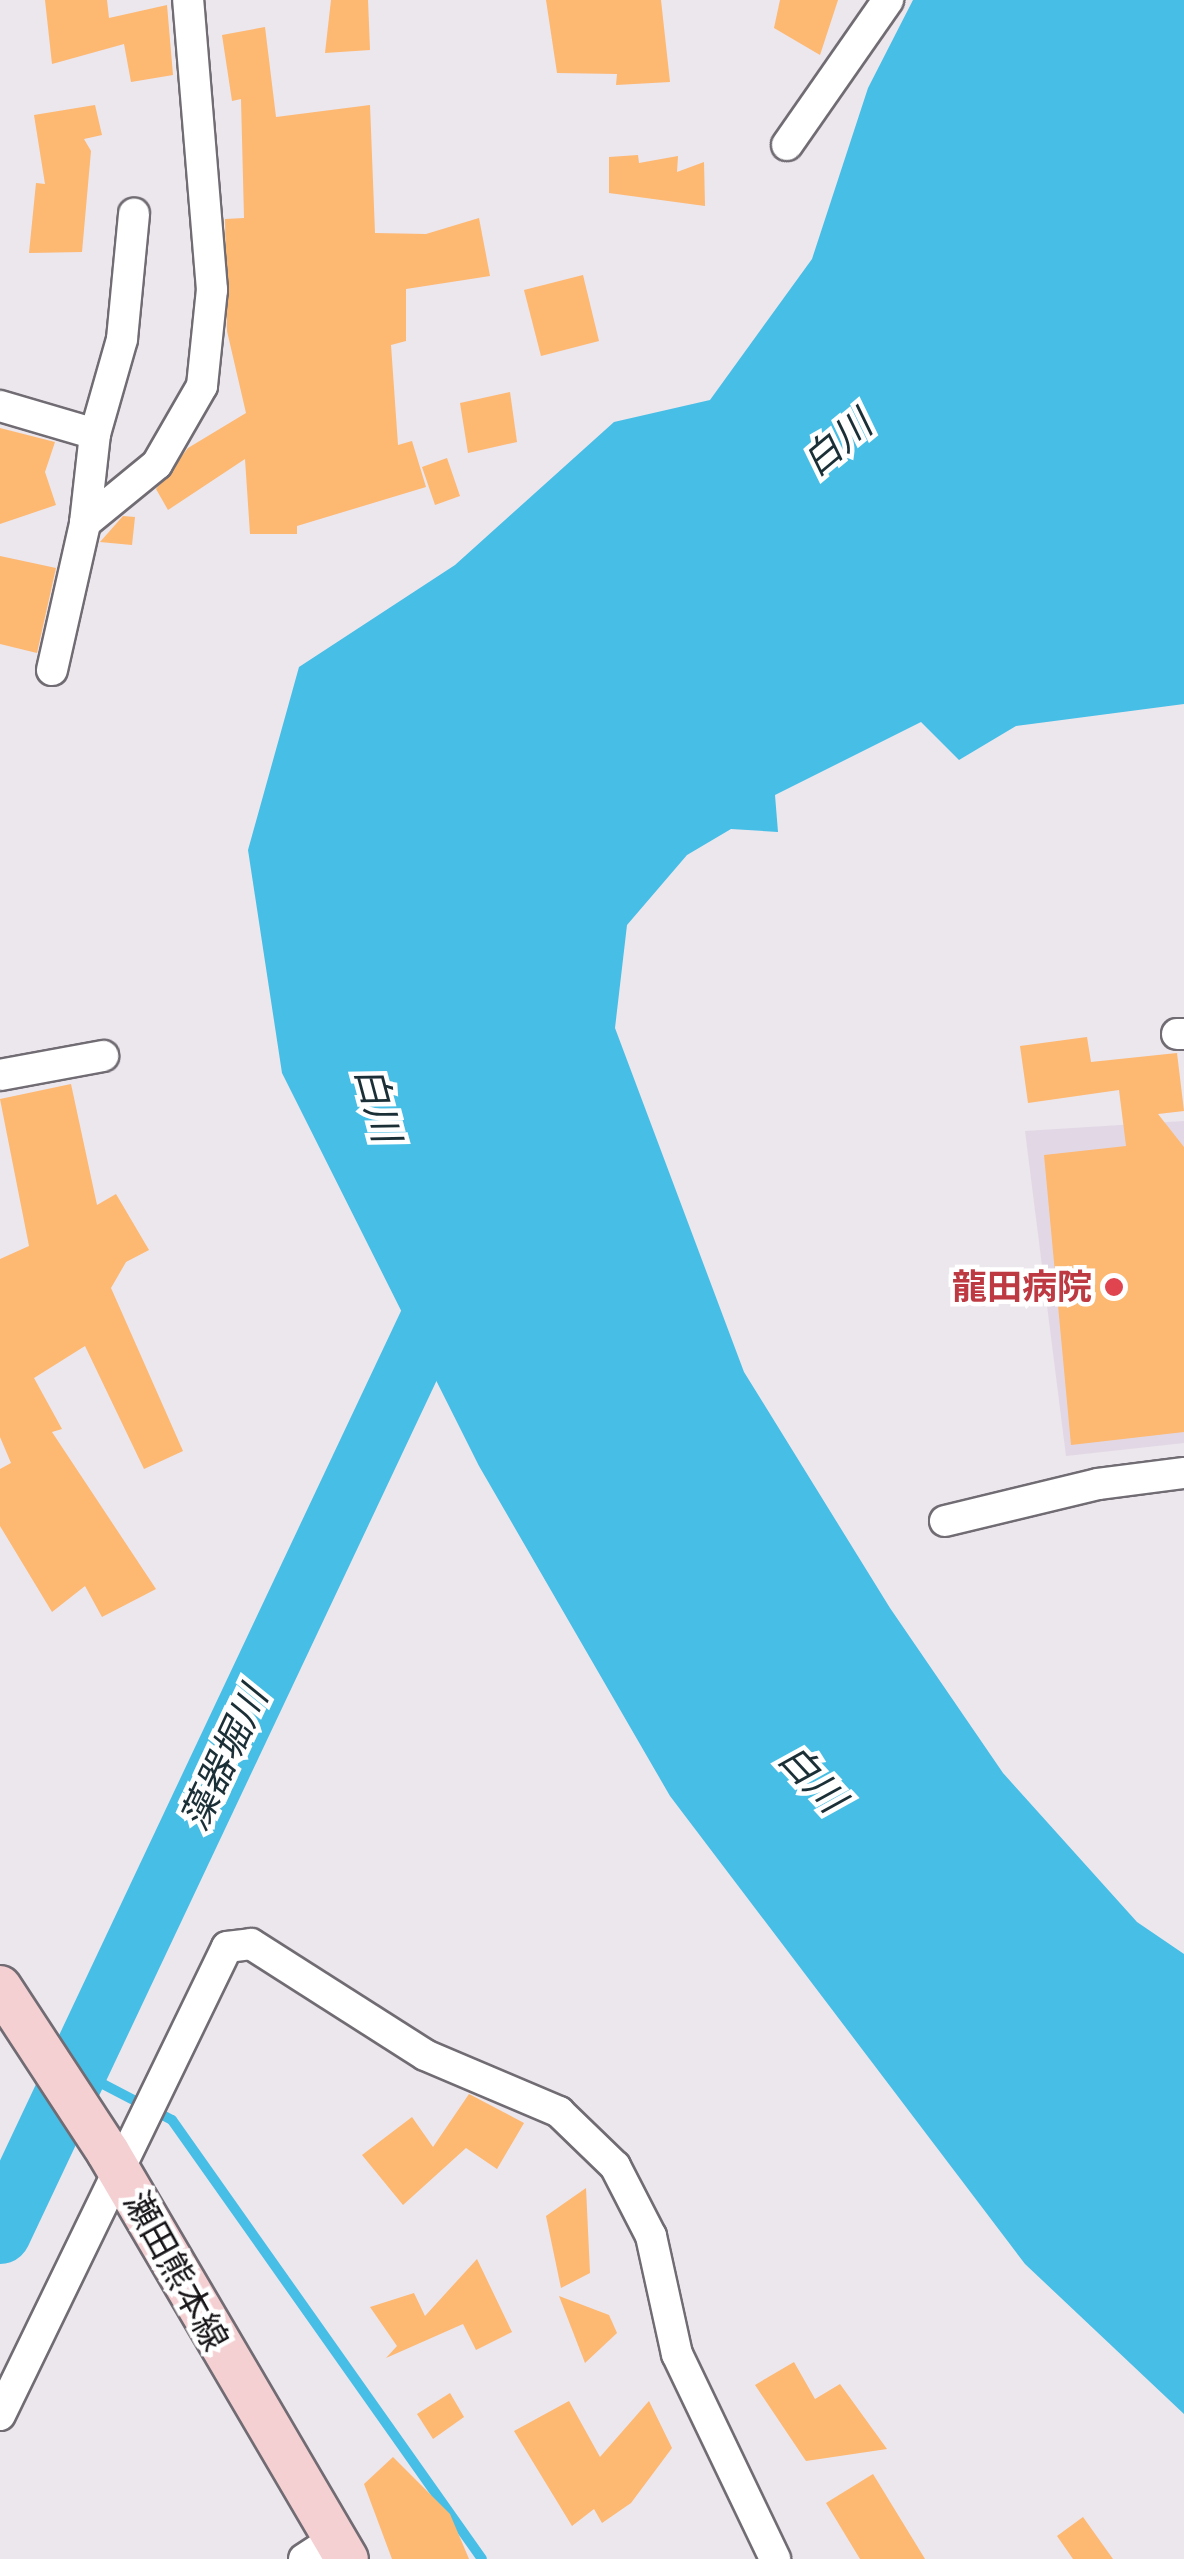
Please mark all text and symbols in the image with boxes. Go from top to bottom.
water label: 白川 [793,401,881,485]
water label: 白川 [346,1061,410,1147]
place label: 龍田病院 [952,1266,1092,1308]
marker: 龍田病院 [1101,1274,1127,1300]
water label: 藻器堀川 [171,1679,277,1837]
water label: 白川 [769,1735,855,1821]
street label: 瀬田熊本線 [115,2184,237,2358]

